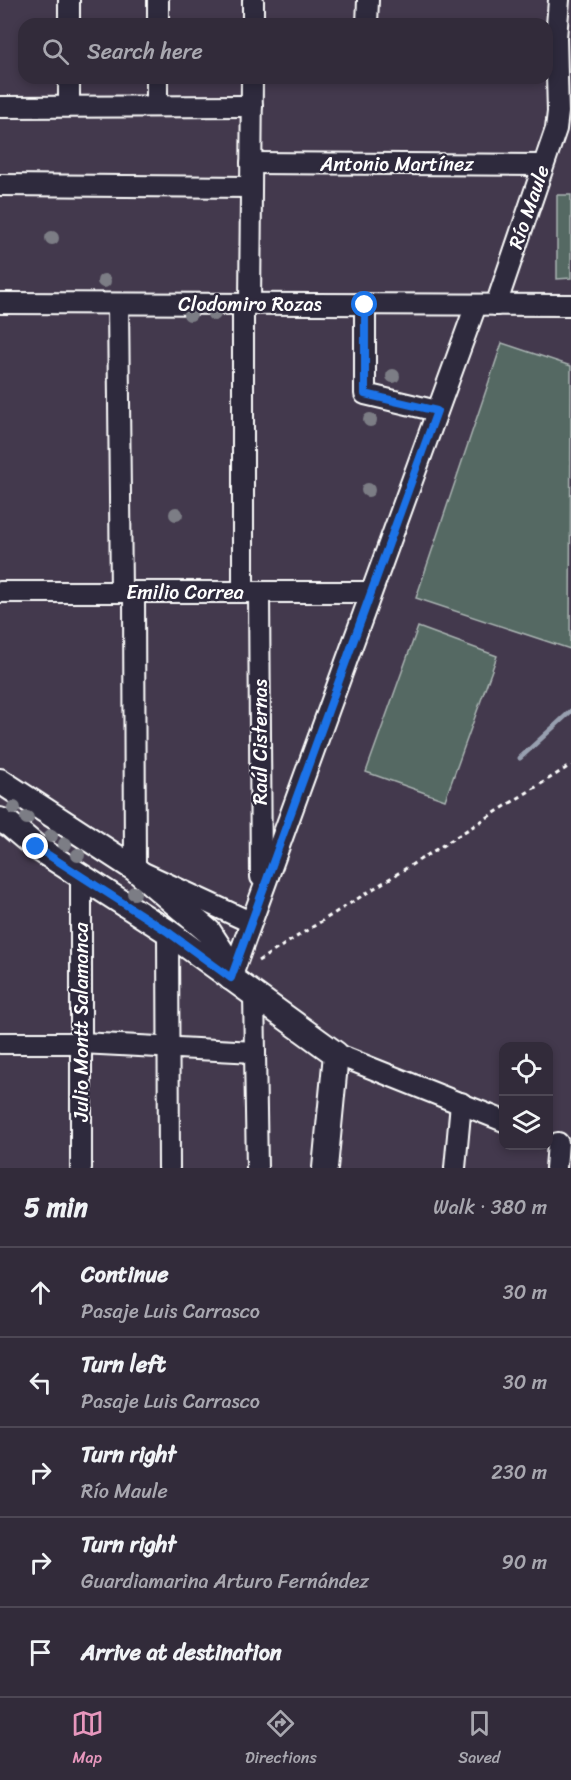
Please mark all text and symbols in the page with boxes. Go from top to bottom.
search box [18,18,553,84]
text: Search here [87,32,203,71]
icon: search [39,35,72,68]
street label: Antonio Martínez [319,147,474,182]
street label: Río Maule [498,160,560,254]
street label: Clodomiro Rozas [178,287,323,322]
route start [351,291,377,317]
street label: Emilio Correa [126,575,244,610]
street label: Raúl Cisternas [243,678,278,805]
route end [22,833,48,859]
street label: Julio Montt Salamanca [64,922,99,1122]
map controls [499,1042,553,1150]
button: locate [499,1042,553,1096]
button: layers [499,1096,553,1150]
text: 5 min [24,1184,88,1230]
text: Walk · 380 m [433,1190,547,1225]
text: Continue [81,1255,169,1294]
text: 30 m [503,1275,547,1310]
icon: ahead [24,1276,57,1309]
text: Pasaje Luis Carrasco [81,1294,260,1329]
text: Turn left [81,1345,166,1384]
text: 30 m [503,1365,547,1400]
icon: left [24,1366,57,1399]
text: Pasaje Luis Carrasco [81,1384,260,1419]
text: Turn right [81,1435,176,1474]
text: 230 m [491,1455,547,1490]
icon: right [24,1456,57,1489]
text: Río Maule [81,1474,168,1509]
text: Turn right [81,1525,176,1564]
text: 90 m [502,1545,547,1580]
icon: right [24,1546,57,1579]
text: Guardiamarina Arturo Fernández [81,1564,369,1599]
text: Arrive at destination [81,1633,282,1672]
icon: arrive [24,1636,57,1669]
tab: Map [71,1707,104,1772]
tab: Directions [245,1707,317,1772]
tab: Saved [458,1707,500,1772]

